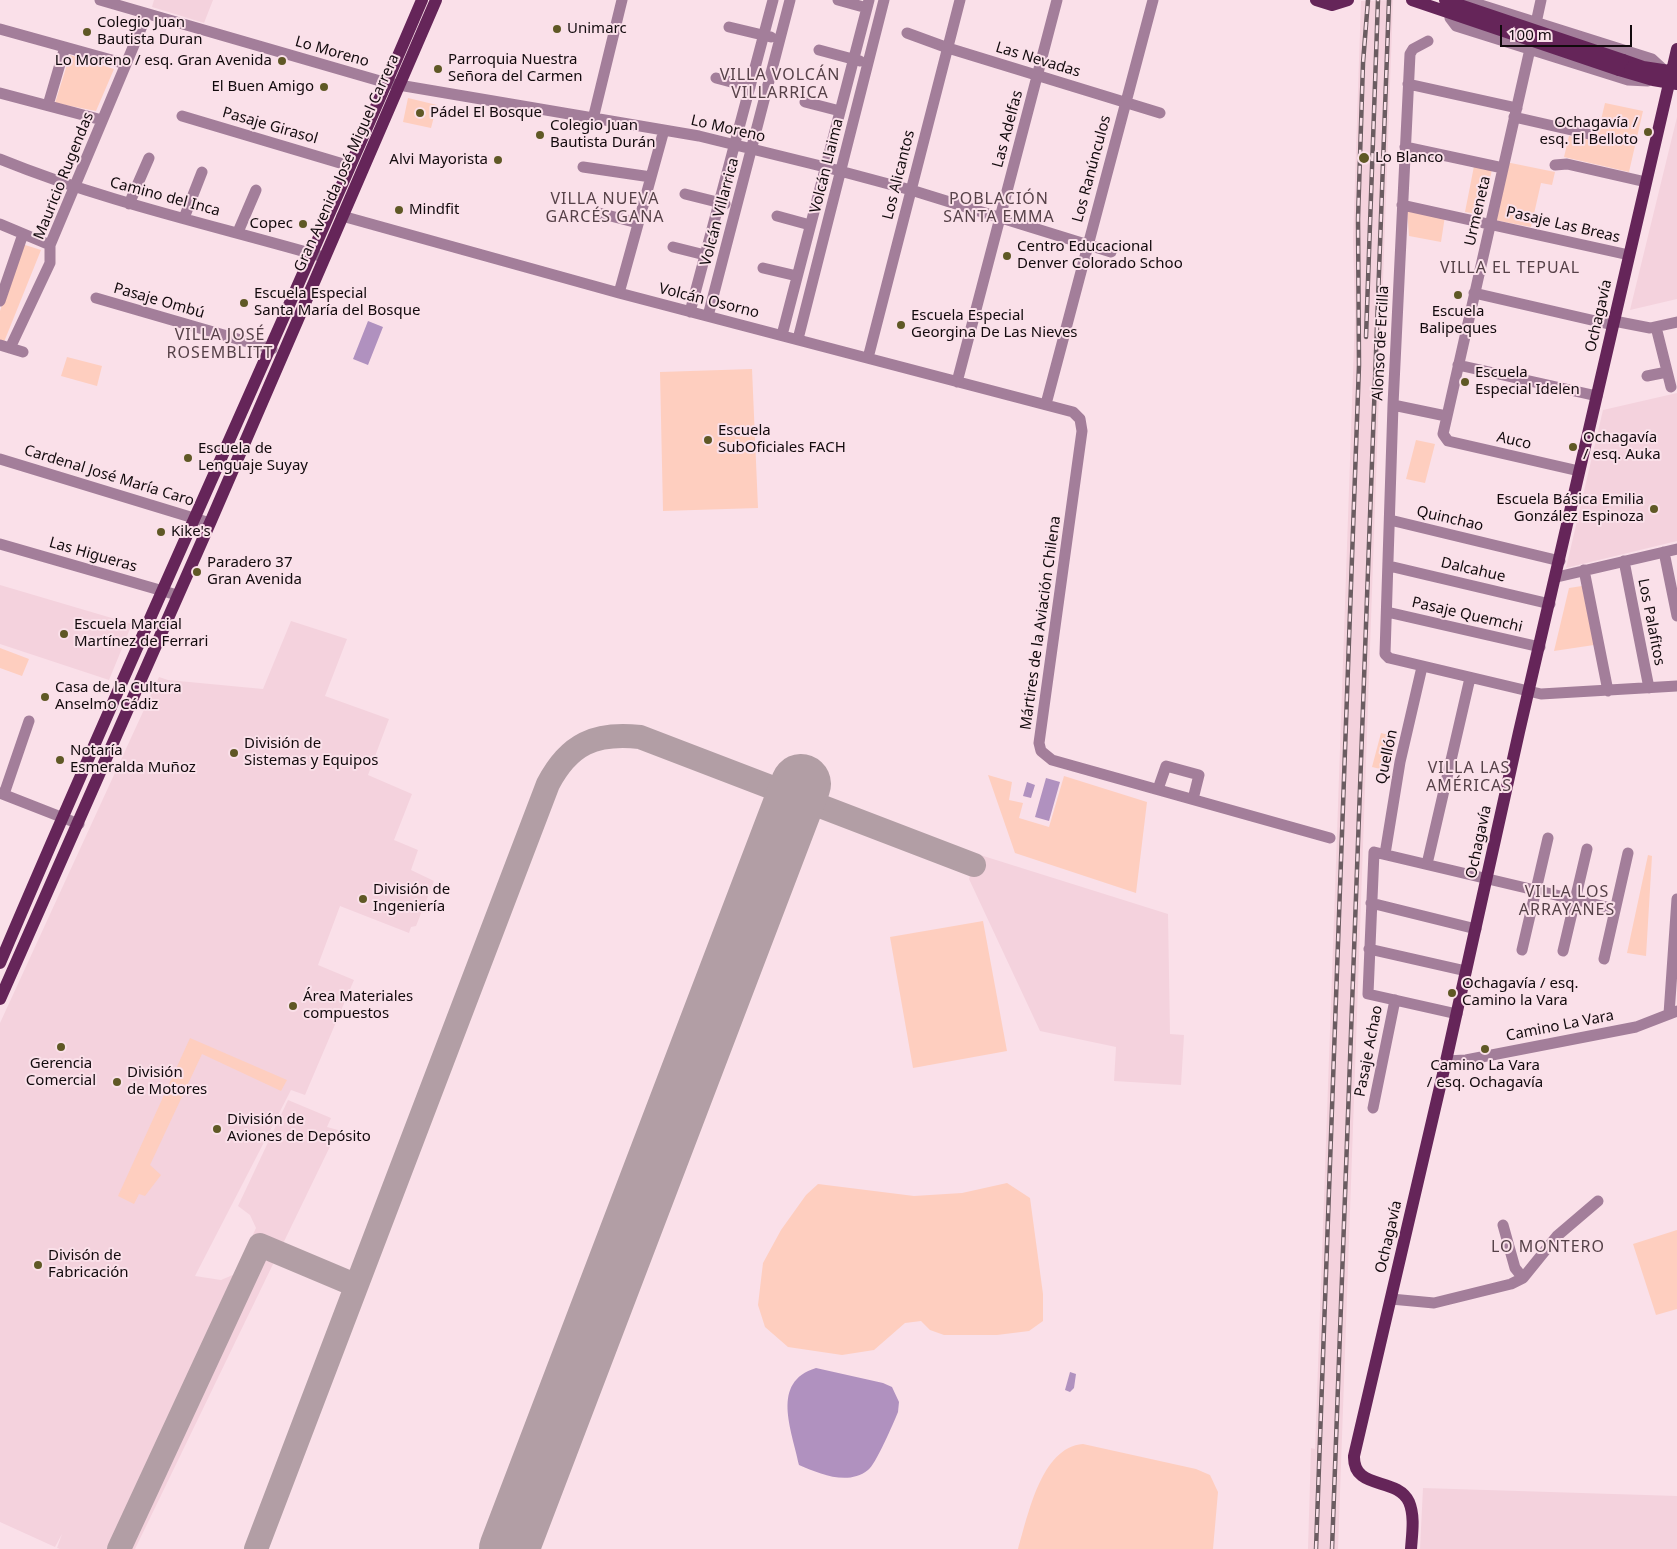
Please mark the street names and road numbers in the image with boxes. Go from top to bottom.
street label: Lo Moreno [293,33,371,71]
street label: Las Nevadas [993,39,1083,81]
street label: Gran Avenida José Miguel Carrera [291,51,403,275]
street label: Las Adelfas [989,88,1027,170]
street label: Pasaje Girasol [220,104,320,148]
street label: Mauricio Rugendas [30,110,98,242]
street label: Lo Moreno [689,112,767,146]
street label: Los Ranúnculos [1069,113,1115,225]
street label: Volcán Llaima [807,117,847,215]
street label: Los Alicantos [879,128,919,222]
street label: Volcán Villarrica [697,156,743,268]
street label: Camino del Inca [108,174,222,220]
street label: Urmeneta [1461,174,1495,248]
street label: Pasaje Las Breas [1504,203,1622,247]
street label: Ochagavía [1582,278,1616,354]
street label: Pasaje Ombú [112,279,206,323]
street label: Volcán Osorno [657,280,761,322]
street label: Alonso de Ercilla [1369,285,1393,401]
street label: Auco [1495,428,1533,454]
street label: Cardenal José María Caro [22,442,196,510]
street label: Quinchao [1415,503,1485,535]
street label: Mártires de la Aviación Chilena [1017,515,1065,731]
street label: Las Higueras [47,534,139,576]
street label: Dalcahue [1439,554,1507,586]
street label: Los Palafitos [1634,577,1668,667]
street label: Pasaje Quemchi [1410,594,1524,636]
street label: Quellón [1372,728,1402,786]
street label: Ochagavía [1462,804,1496,880]
street label: Pasaje Achao [1351,1004,1387,1098]
street label: Camino La Vara [1504,1007,1616,1045]
street label: Ochagavía [1372,1199,1406,1275]

